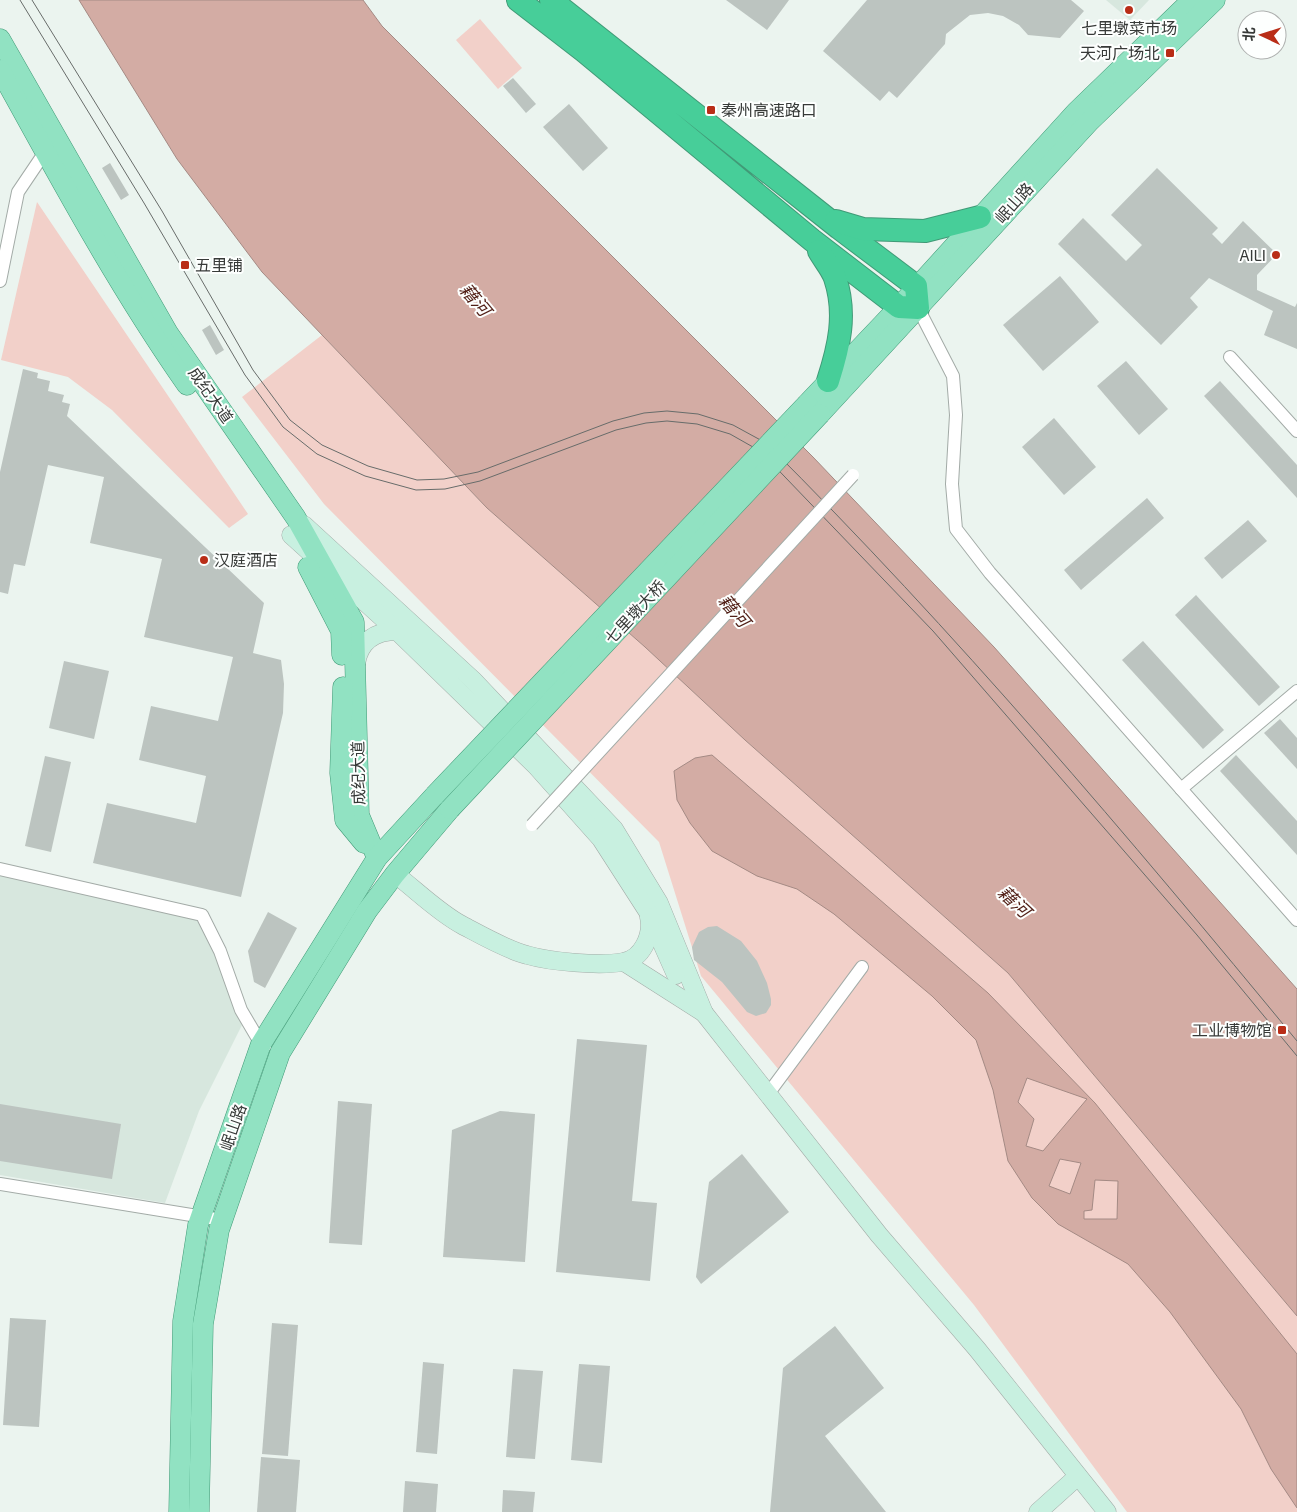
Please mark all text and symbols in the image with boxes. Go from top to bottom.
marker: 七里墩菜市场 [1123,4,1135,16]
north arrow [1237,10,1287,60]
place label: 七里墩菜市场 [1081,18,1177,37]
text: 北 [1240,26,1258,42]
place label: 天河广场北 [1080,43,1160,62]
marker: 天河广场北 [1164,47,1176,59]
place label: 秦州高速路口 [721,100,817,119]
marker: 秦州高速路口 [705,104,717,116]
street label: 岷山路 [991,178,1037,227]
place label: AILI [1239,245,1266,264]
marker: AILI [1270,249,1282,261]
place label: 五里铺 [195,255,243,274]
marker: 五里铺 [179,259,191,271]
water label: 藉河 [456,278,498,323]
street label: 成纪大道 [185,363,238,426]
place label: 汉庭酒店 [214,550,278,569]
marker: 汉庭酒店 [198,554,210,566]
street label: 七里墩大桥 [600,576,669,647]
water label: 藉河 [715,589,757,634]
street label: 成纪大道 [347,741,368,805]
water label: 藉河 [994,881,1038,924]
place label: 工业博物馆 [1192,1020,1272,1039]
marker: 工业博物馆 [1276,1024,1288,1036]
street label: 岷山路 [216,1101,249,1153]

